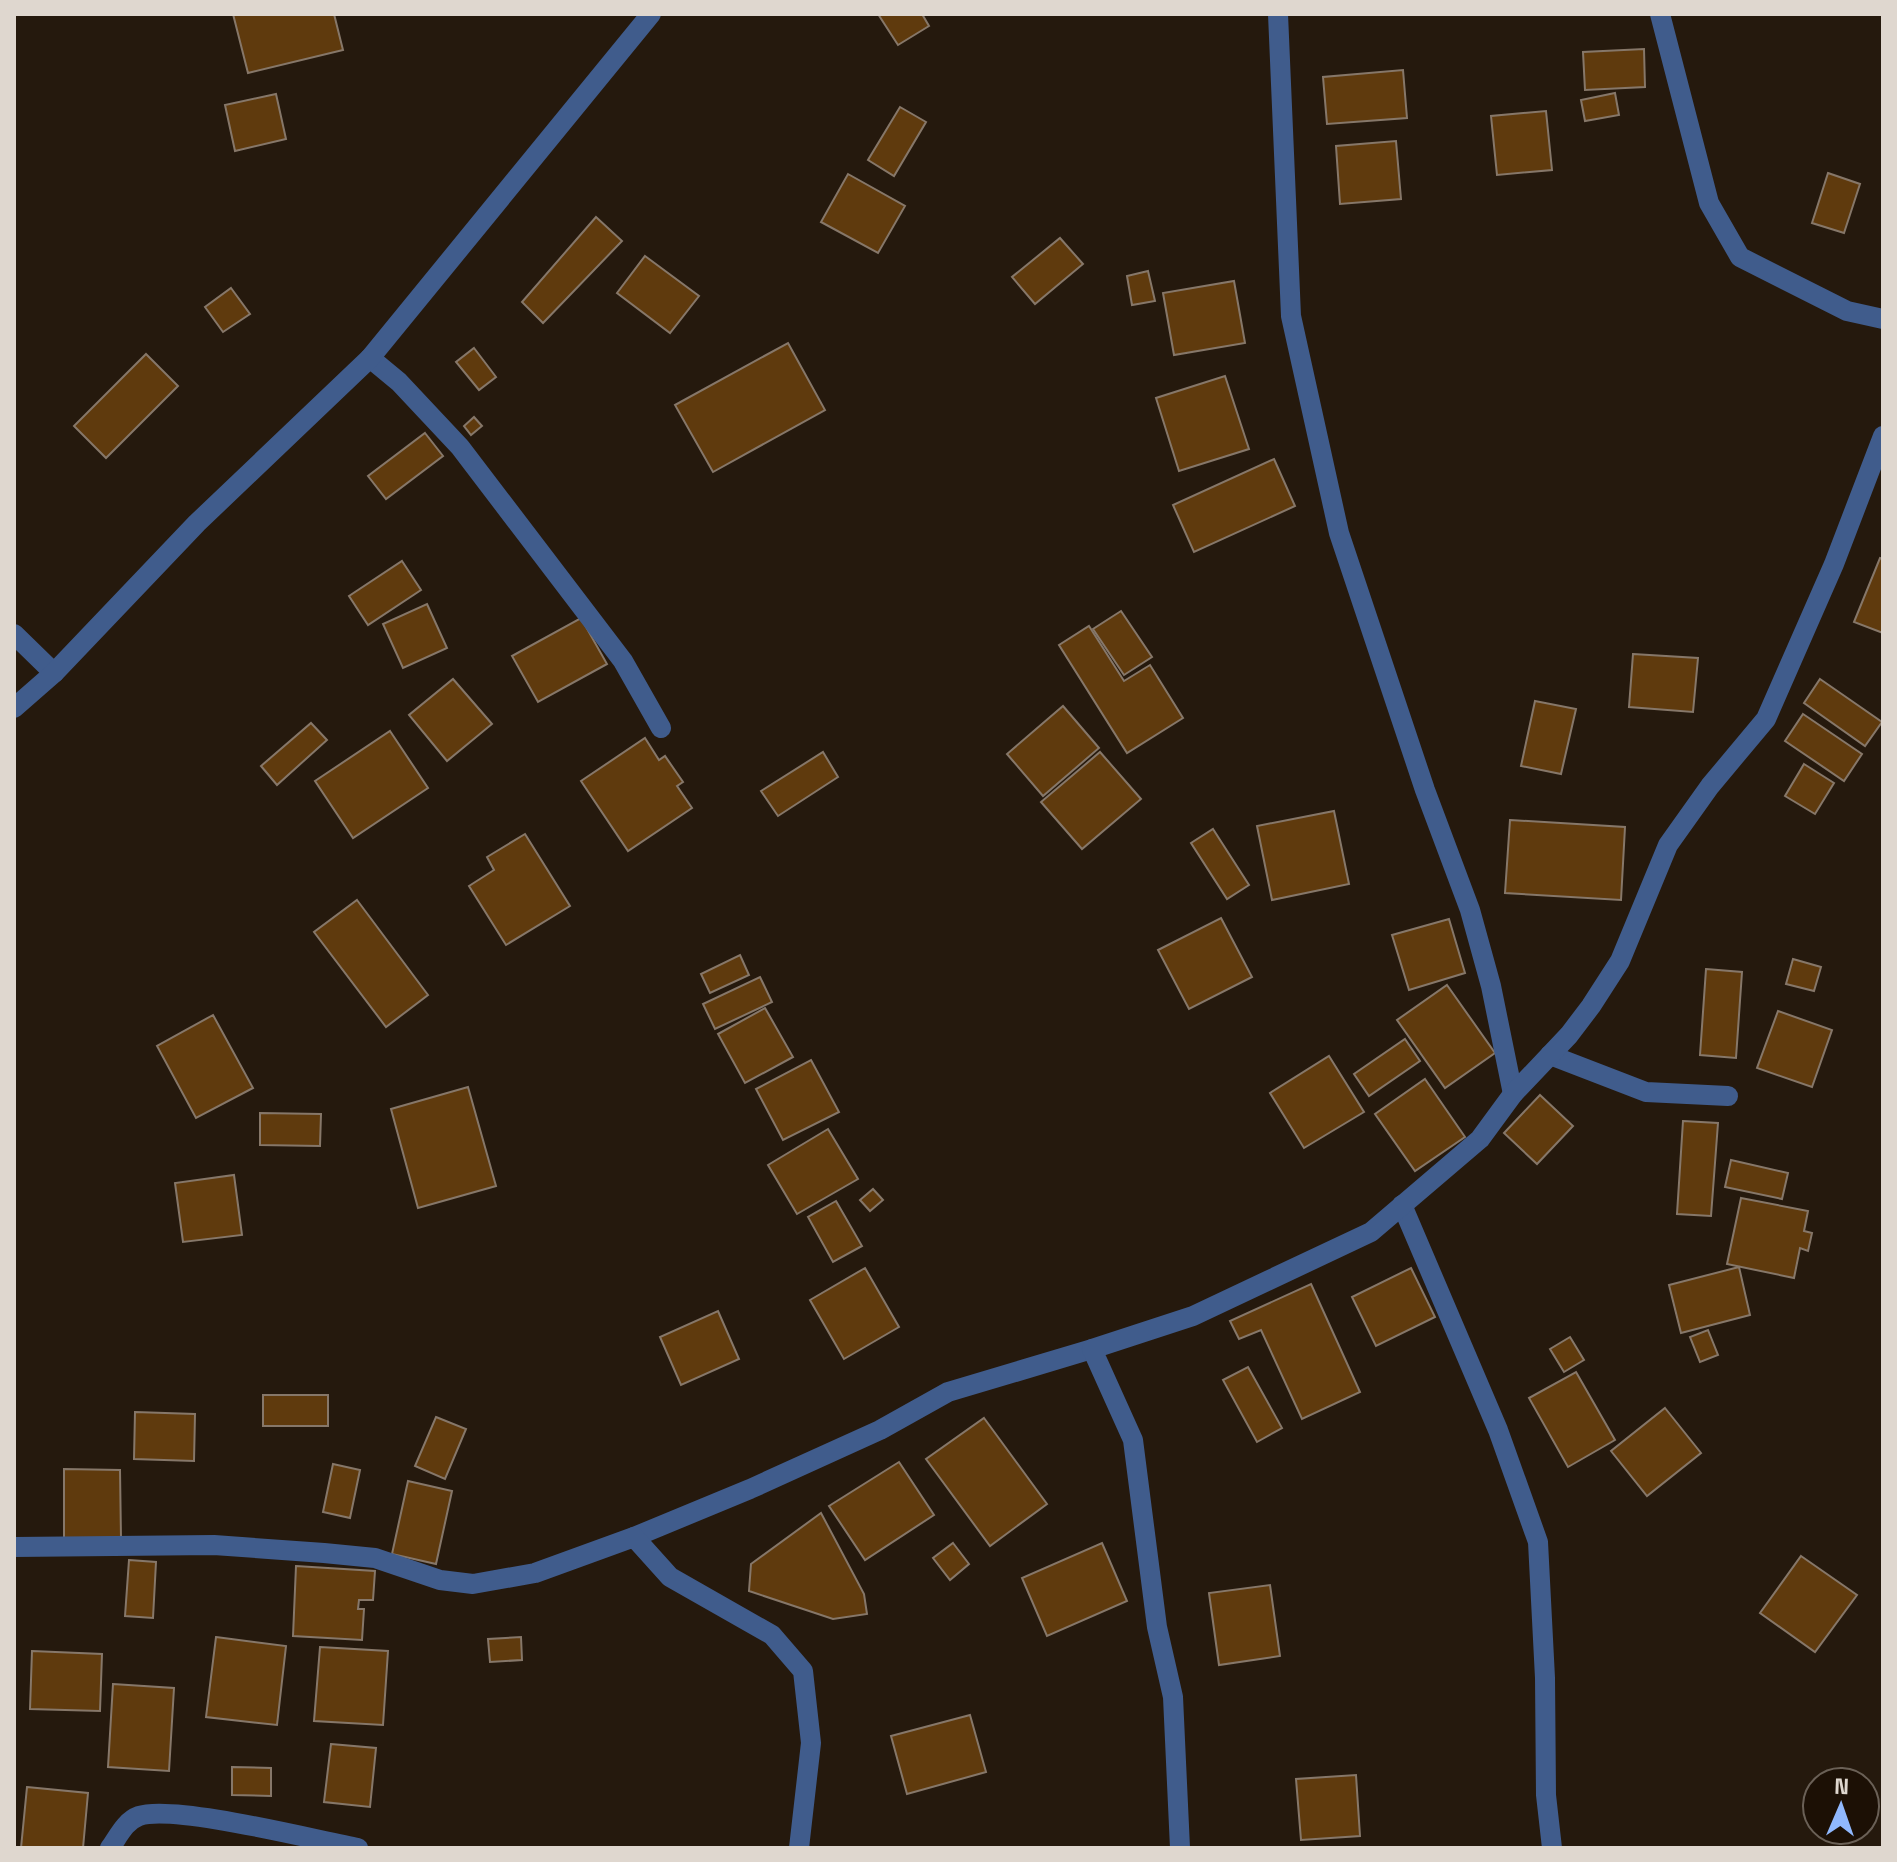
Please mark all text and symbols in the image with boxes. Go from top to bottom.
north arrow [1801,1766,1881,1846]
text: N [1834,1772,1850,1800]

